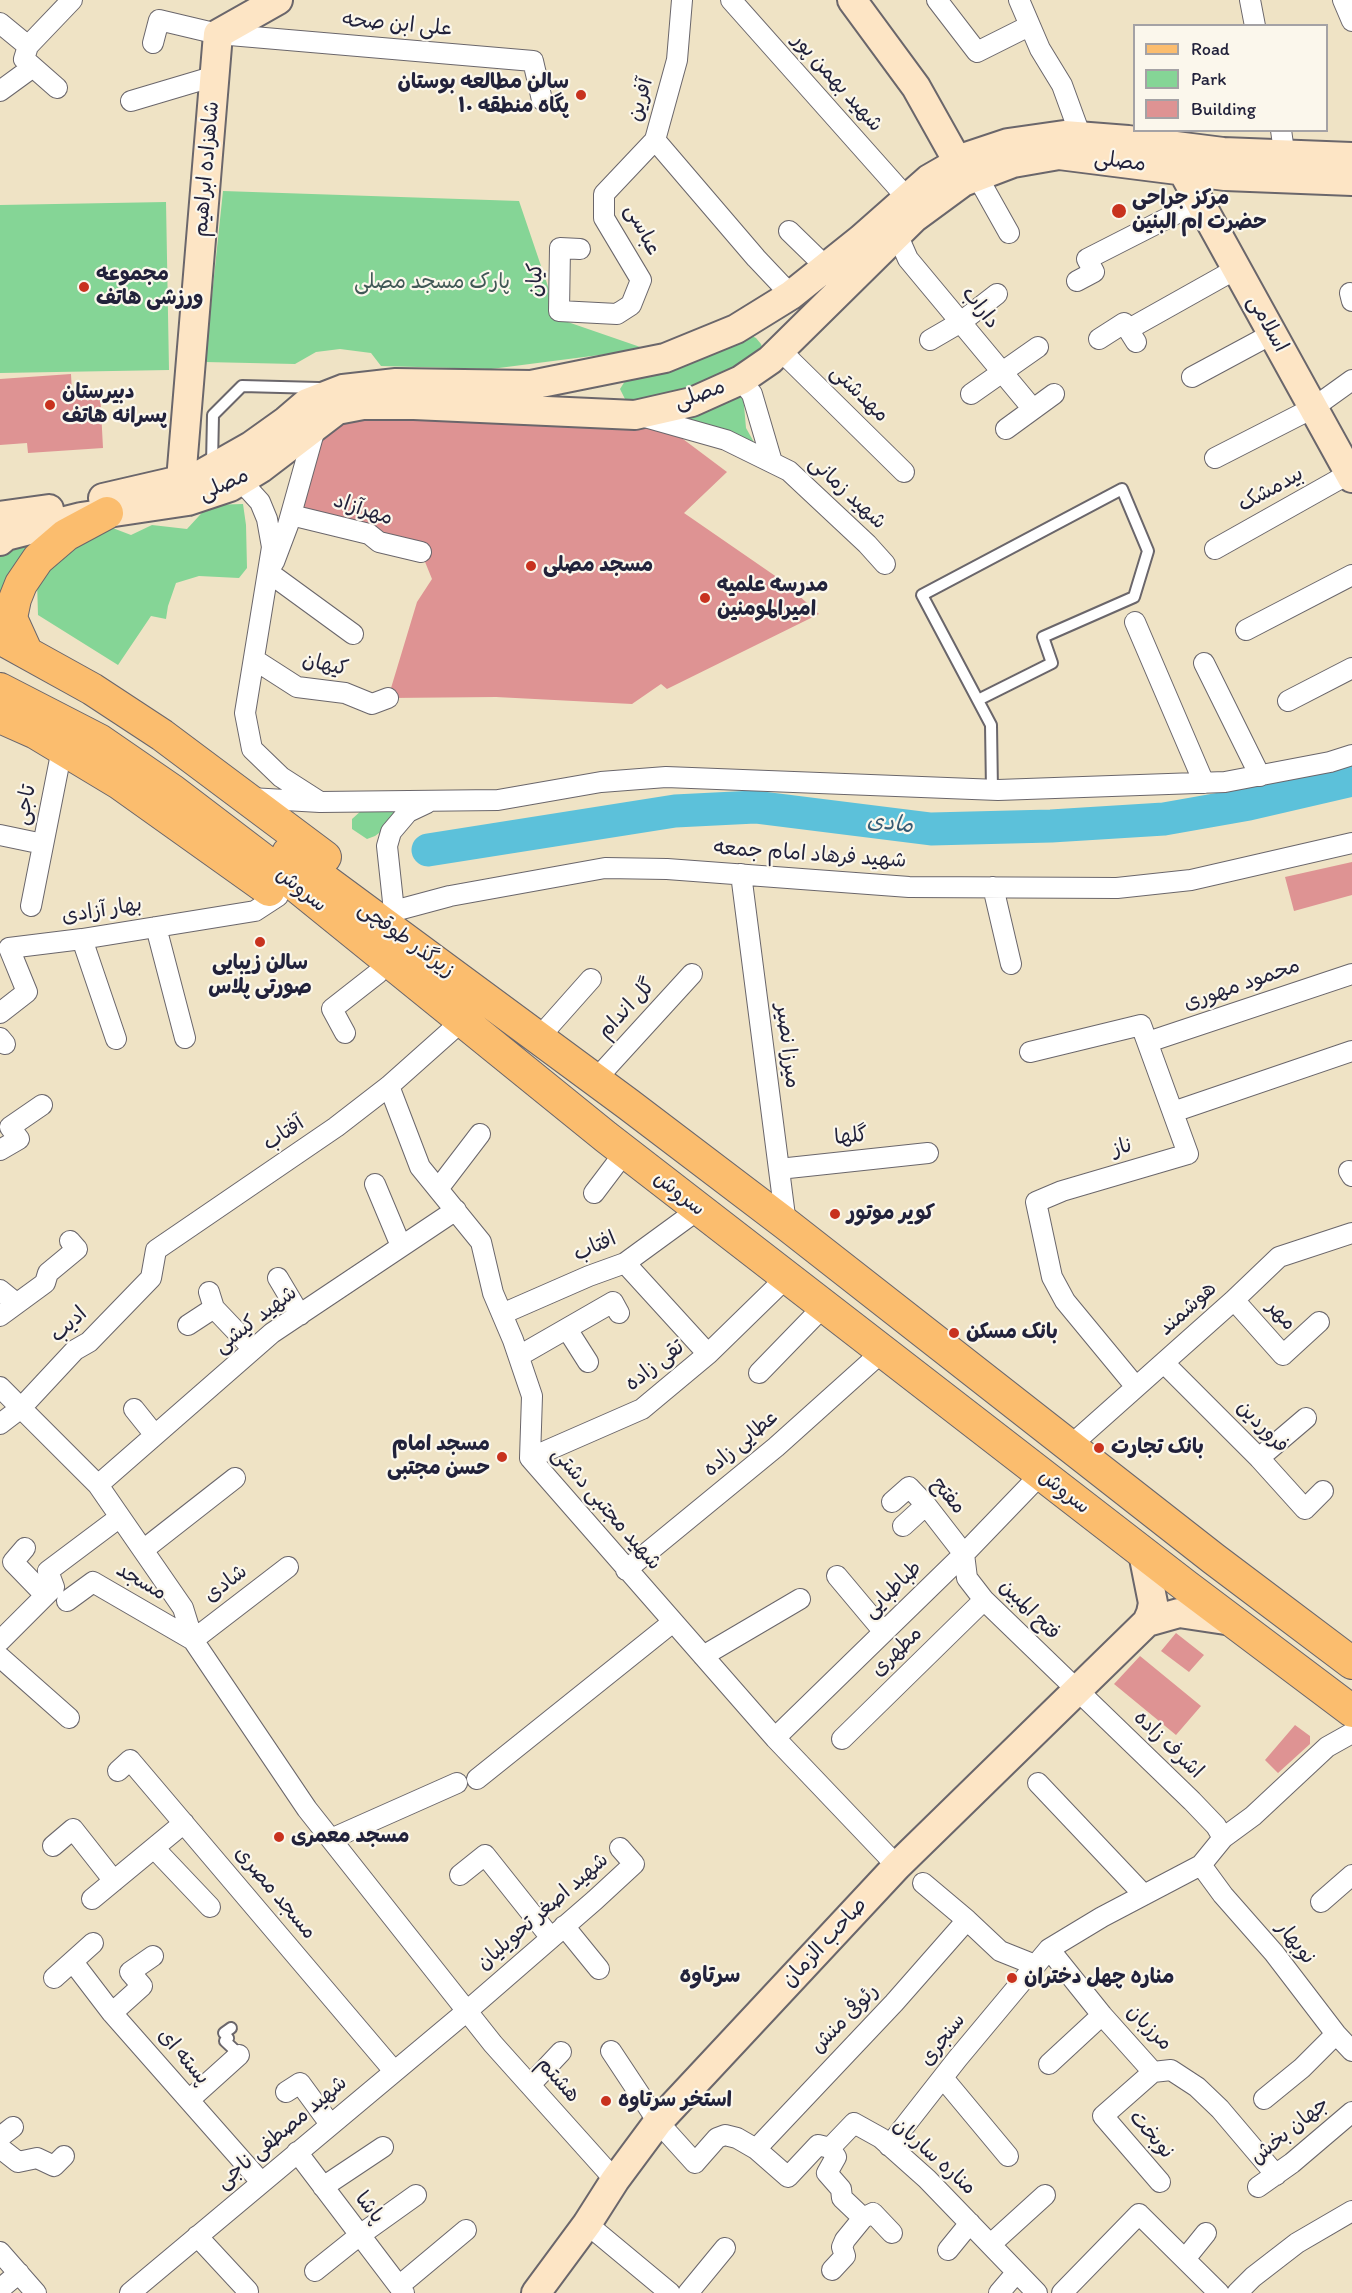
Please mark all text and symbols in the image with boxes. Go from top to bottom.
street label: علی ابن صحه [341,8,453,42]
legend [1133,24,1328,132]
street label: شهید بهمن پور [786,29,888,137]
text: Road [1191,38,1230,60]
text: Park [1191,68,1226,90]
place label: سالن مطالعه بوستان پگاه منطقه ۱۰ [397,70,569,120]
street label: آفرین [623,75,659,125]
marker: سالن مطالعه بوستان پگاه منطقه ۱۰ [574,88,588,102]
text: Building [1191,98,1256,120]
street label: شاهزاده ابراهیم [189,100,225,238]
street label: مصلی [1093,146,1147,178]
place label: مرکز جراحی حضرت ام البنین [1132,186,1267,236]
street label: عباسی [618,200,666,260]
marker: مرکز جراحی حضرت ام البنین [1110,202,1128,220]
place label: مجموعه ورزشی هاتف [96,262,204,312]
street label: کیان [523,263,549,297]
park label: پارک مسجد مصلی [354,270,510,296]
marker: مجموعه ورزشی هاتف [77,280,91,294]
street label: داراب [955,282,1005,334]
street label: اسلامی [1241,291,1293,357]
street label: مهدشتی [824,360,894,428]
street label: مصلی [671,374,729,416]
place label: دبیرستان پسرانه هاتف [62,380,167,430]
marker: دبیرستان پسرانه هاتف [43,398,57,412]
street label: شهید زمانی [803,451,891,535]
street label: بیدمشک [1234,462,1308,518]
street label: مصلی [195,463,253,507]
street label: مهرآزاد [330,489,396,531]
place label: مسجد مصلی [543,553,653,579]
marker: مسجد مصلی [524,559,538,573]
place label: مدرسه علمیه امیرالمومنین [717,573,828,623]
marker: مدرسه علمیه امیرالمومنین [698,591,712,605]
street label: کیهان [299,647,351,683]
street label: تاجی [10,783,42,827]
water label: مادی [865,808,915,840]
street label: شهید فرهاد امام جمعه [713,836,907,874]
street label: سروش [270,862,332,918]
street label: بهار آزادی [60,892,144,930]
street label: زیرگذر طوقچی [353,896,459,984]
marker: سالن زیبایی صورتی پلاس [253,935,267,949]
place label: سالن زیبایی صورتی پلاس [208,951,312,1001]
street label: محمود مهوری [1181,953,1303,1017]
street label: گل اندام [593,974,661,1044]
street label: میرزا نصیر [769,1002,805,1090]
street label: آفتاب [259,1111,309,1157]
street label: گلها [833,1123,869,1151]
street label: ناز [1109,1133,1135,1163]
street label: سروش [648,1166,710,1222]
place label: کویر موتور [847,1201,935,1227]
marker: کویر موتور [828,1207,842,1221]
street label: افتاب [570,1226,620,1268]
street label: هوشمند [1154,1276,1222,1342]
street label: شهید کیشی [210,1281,302,1359]
street label: مهر [1261,1296,1301,1336]
street label: ادیب [45,1302,93,1348]
place label: بانک مسکن [966,1320,1058,1346]
marker: بانک مسکن [947,1326,961,1340]
street label: تقی زاده [620,1335,690,1397]
street label: فروردین [1231,1395,1293,1459]
street label: عطایی زاده [698,1405,784,1483]
place label: مسجد امام حسن مجتبی [387,1432,490,1482]
place label: بانک تجارت [1111,1435,1204,1461]
marker: بانک تجارت [1092,1441,1106,1455]
street label: شهید مجتبی دشتی [546,1442,666,1576]
marker: مسجد امام حسن مجتبی [495,1450,509,1464]
street label: سروش [1033,1464,1095,1520]
street label: مفتح [925,1472,971,1520]
street label: طباطبایی [858,1556,928,1624]
street label: مسجد [111,1558,171,1606]
street label: شادی [199,1559,253,1609]
street label: فتح المبین [993,1574,1065,1646]
street label: مطهری [866,1622,928,1682]
street label: اشرف زاده [1128,1706,1208,1784]
place label: مسجد معمری [291,1824,409,1850]
marker: مسجد معمری [272,1830,286,1844]
street label: مسجد مصری [229,1841,321,1945]
street label: شهید اصغر تحویلیان [472,1848,614,1976]
street label: صاحب الزمان [777,1893,873,1993]
street label: نوبهار [1270,1916,1320,1970]
district label: سرتاوه [680,1963,740,1989]
place label: مناره چهل دختران [1024,1965,1174,1991]
marker: مناره چهل دختران [1005,1971,1019,1985]
street label: رئوفی منش [806,1979,884,2059]
street label: مرزبان [1121,2000,1177,2056]
street label: سنجری [915,2009,971,2071]
street label: پسته ای [152,2024,214,2090]
street label: هشتم [531,2052,585,2108]
street label: شهید مصطفی ناجی [211,2071,353,2195]
place label: استخر سرتاوه [618,2088,732,2114]
street label: جهان بخش [1245,2091,1335,2171]
marker: استخر سرتاوه [599,2094,613,2108]
street label: نوبخت [1123,2106,1179,2164]
street label: مناره ساربان [887,2113,981,2201]
street label: پاشا [349,2187,389,2229]

